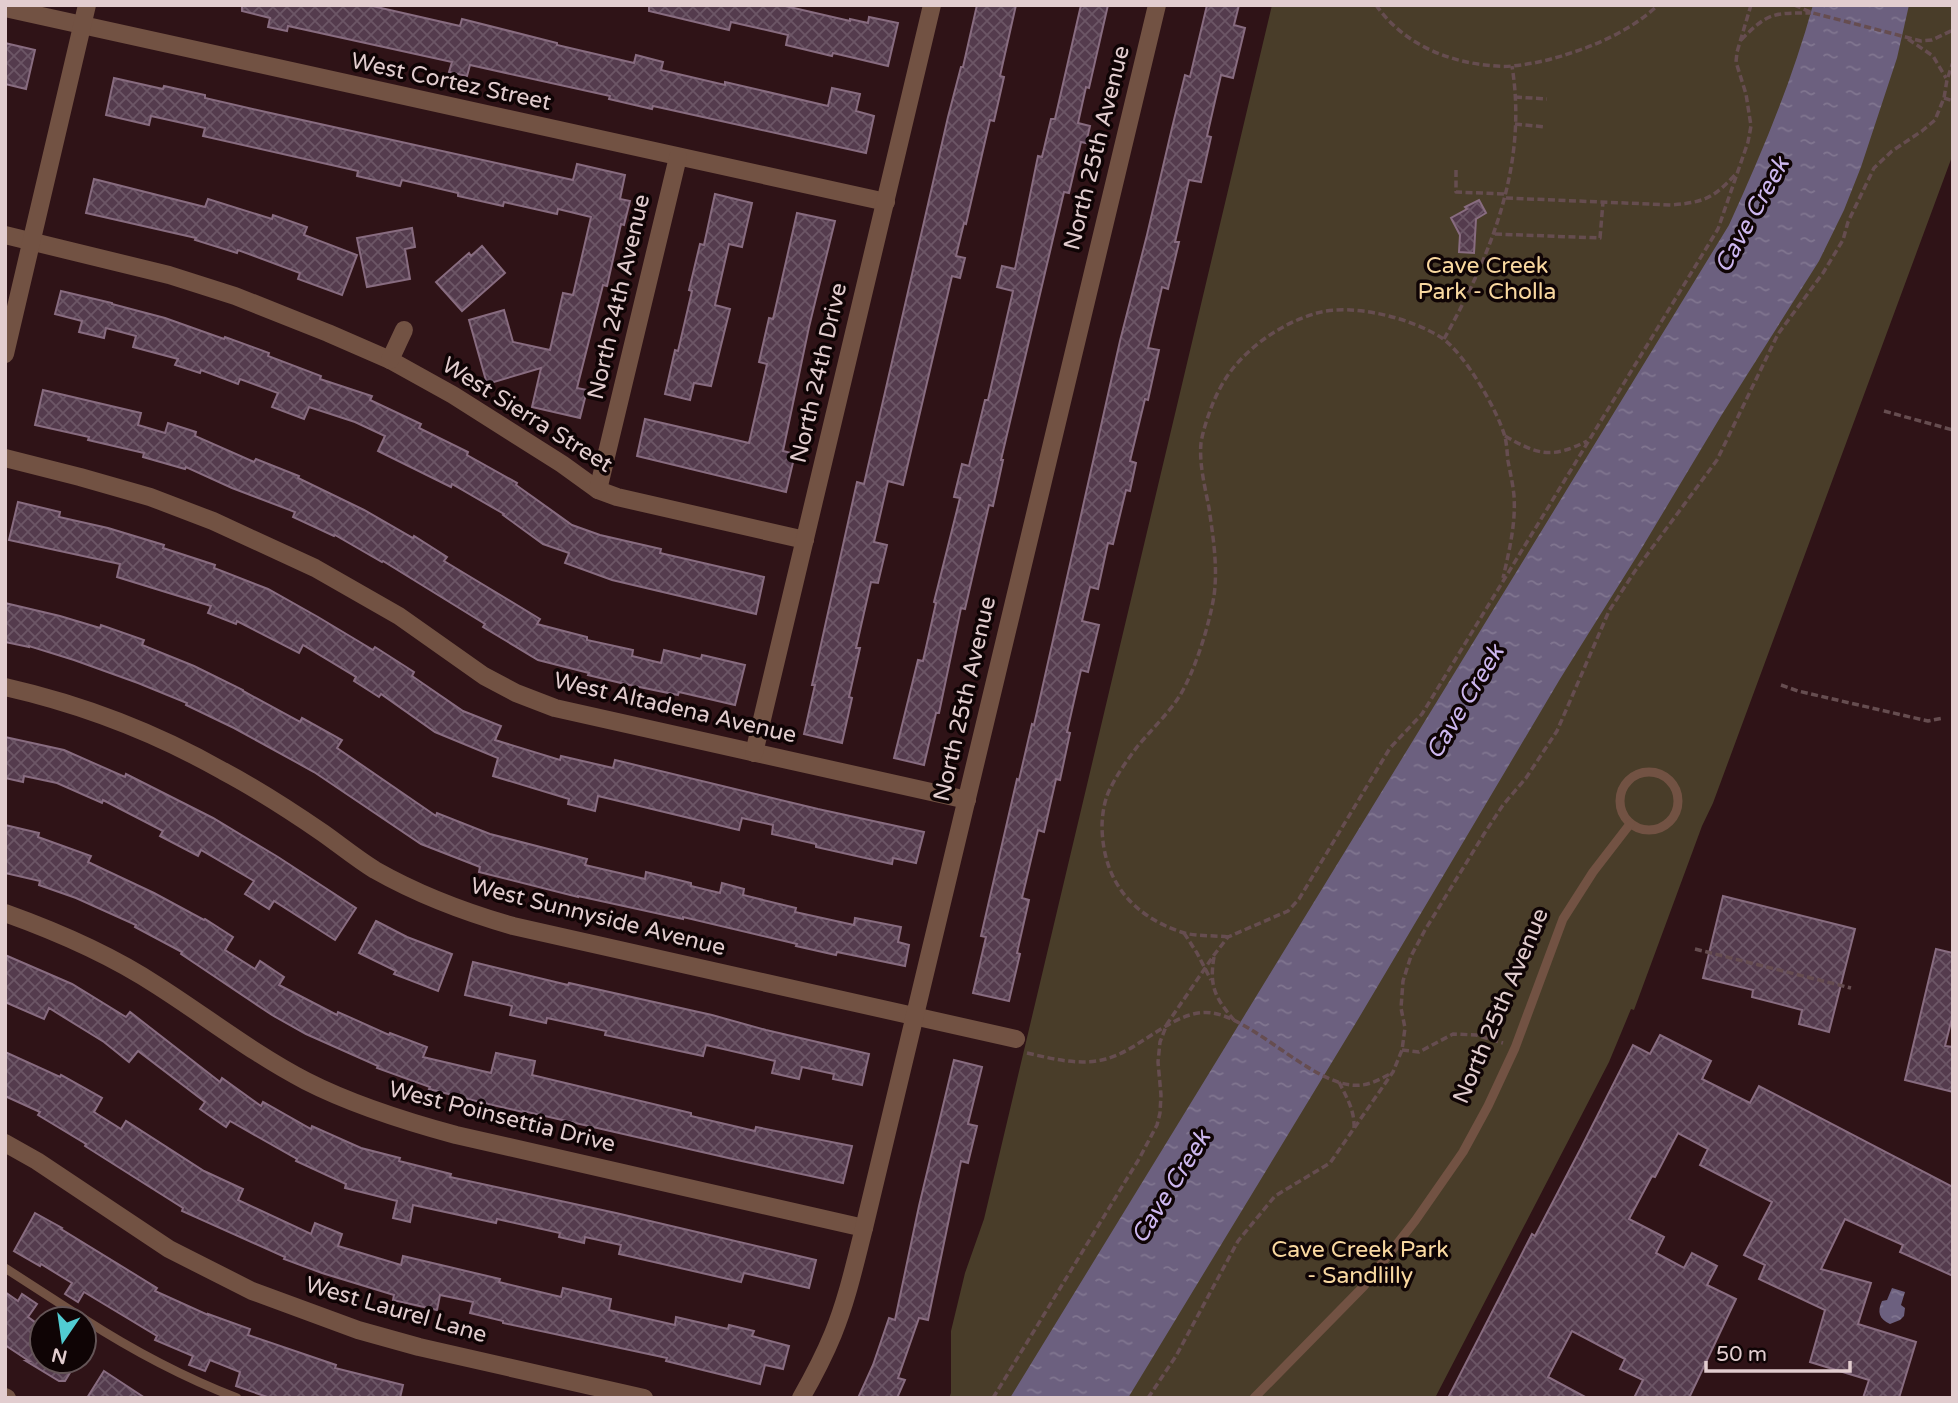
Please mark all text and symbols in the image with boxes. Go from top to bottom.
street label: North 25th Avenue [1058,43,1136,253]
street label: West Cortez Street [348,47,554,117]
water label: Cave Creek [1708,150,1797,278]
street label: North 24th Avenue [582,192,656,402]
park label: Cave Creek Park - Cholla [1418,252,1556,306]
street label: North 24th Drive [785,280,853,466]
street label: West Sierra Street [437,351,618,479]
street label: North 25th Avenue [928,594,1002,804]
water label: Cave Creek [1420,638,1511,764]
street label: West Altadena Avenue [551,666,799,750]
street label: West Sunnyside Avenue [468,872,728,962]
street label: North 25th Avenue [1447,904,1555,1108]
street label: West Poinsettia Drive [386,1075,618,1159]
water label: Cave Creek [1125,1123,1218,1249]
park label: Cave Creek Park - Sandlilly [1271,1236,1449,1290]
street label: West Laurel Lane [302,1271,490,1349]
north arrow [28,1305,98,1375]
scale bar [1706,1330,1850,1374]
text: 50 m [1716,1342,1767,1367]
text: N [49,1343,69,1368]

